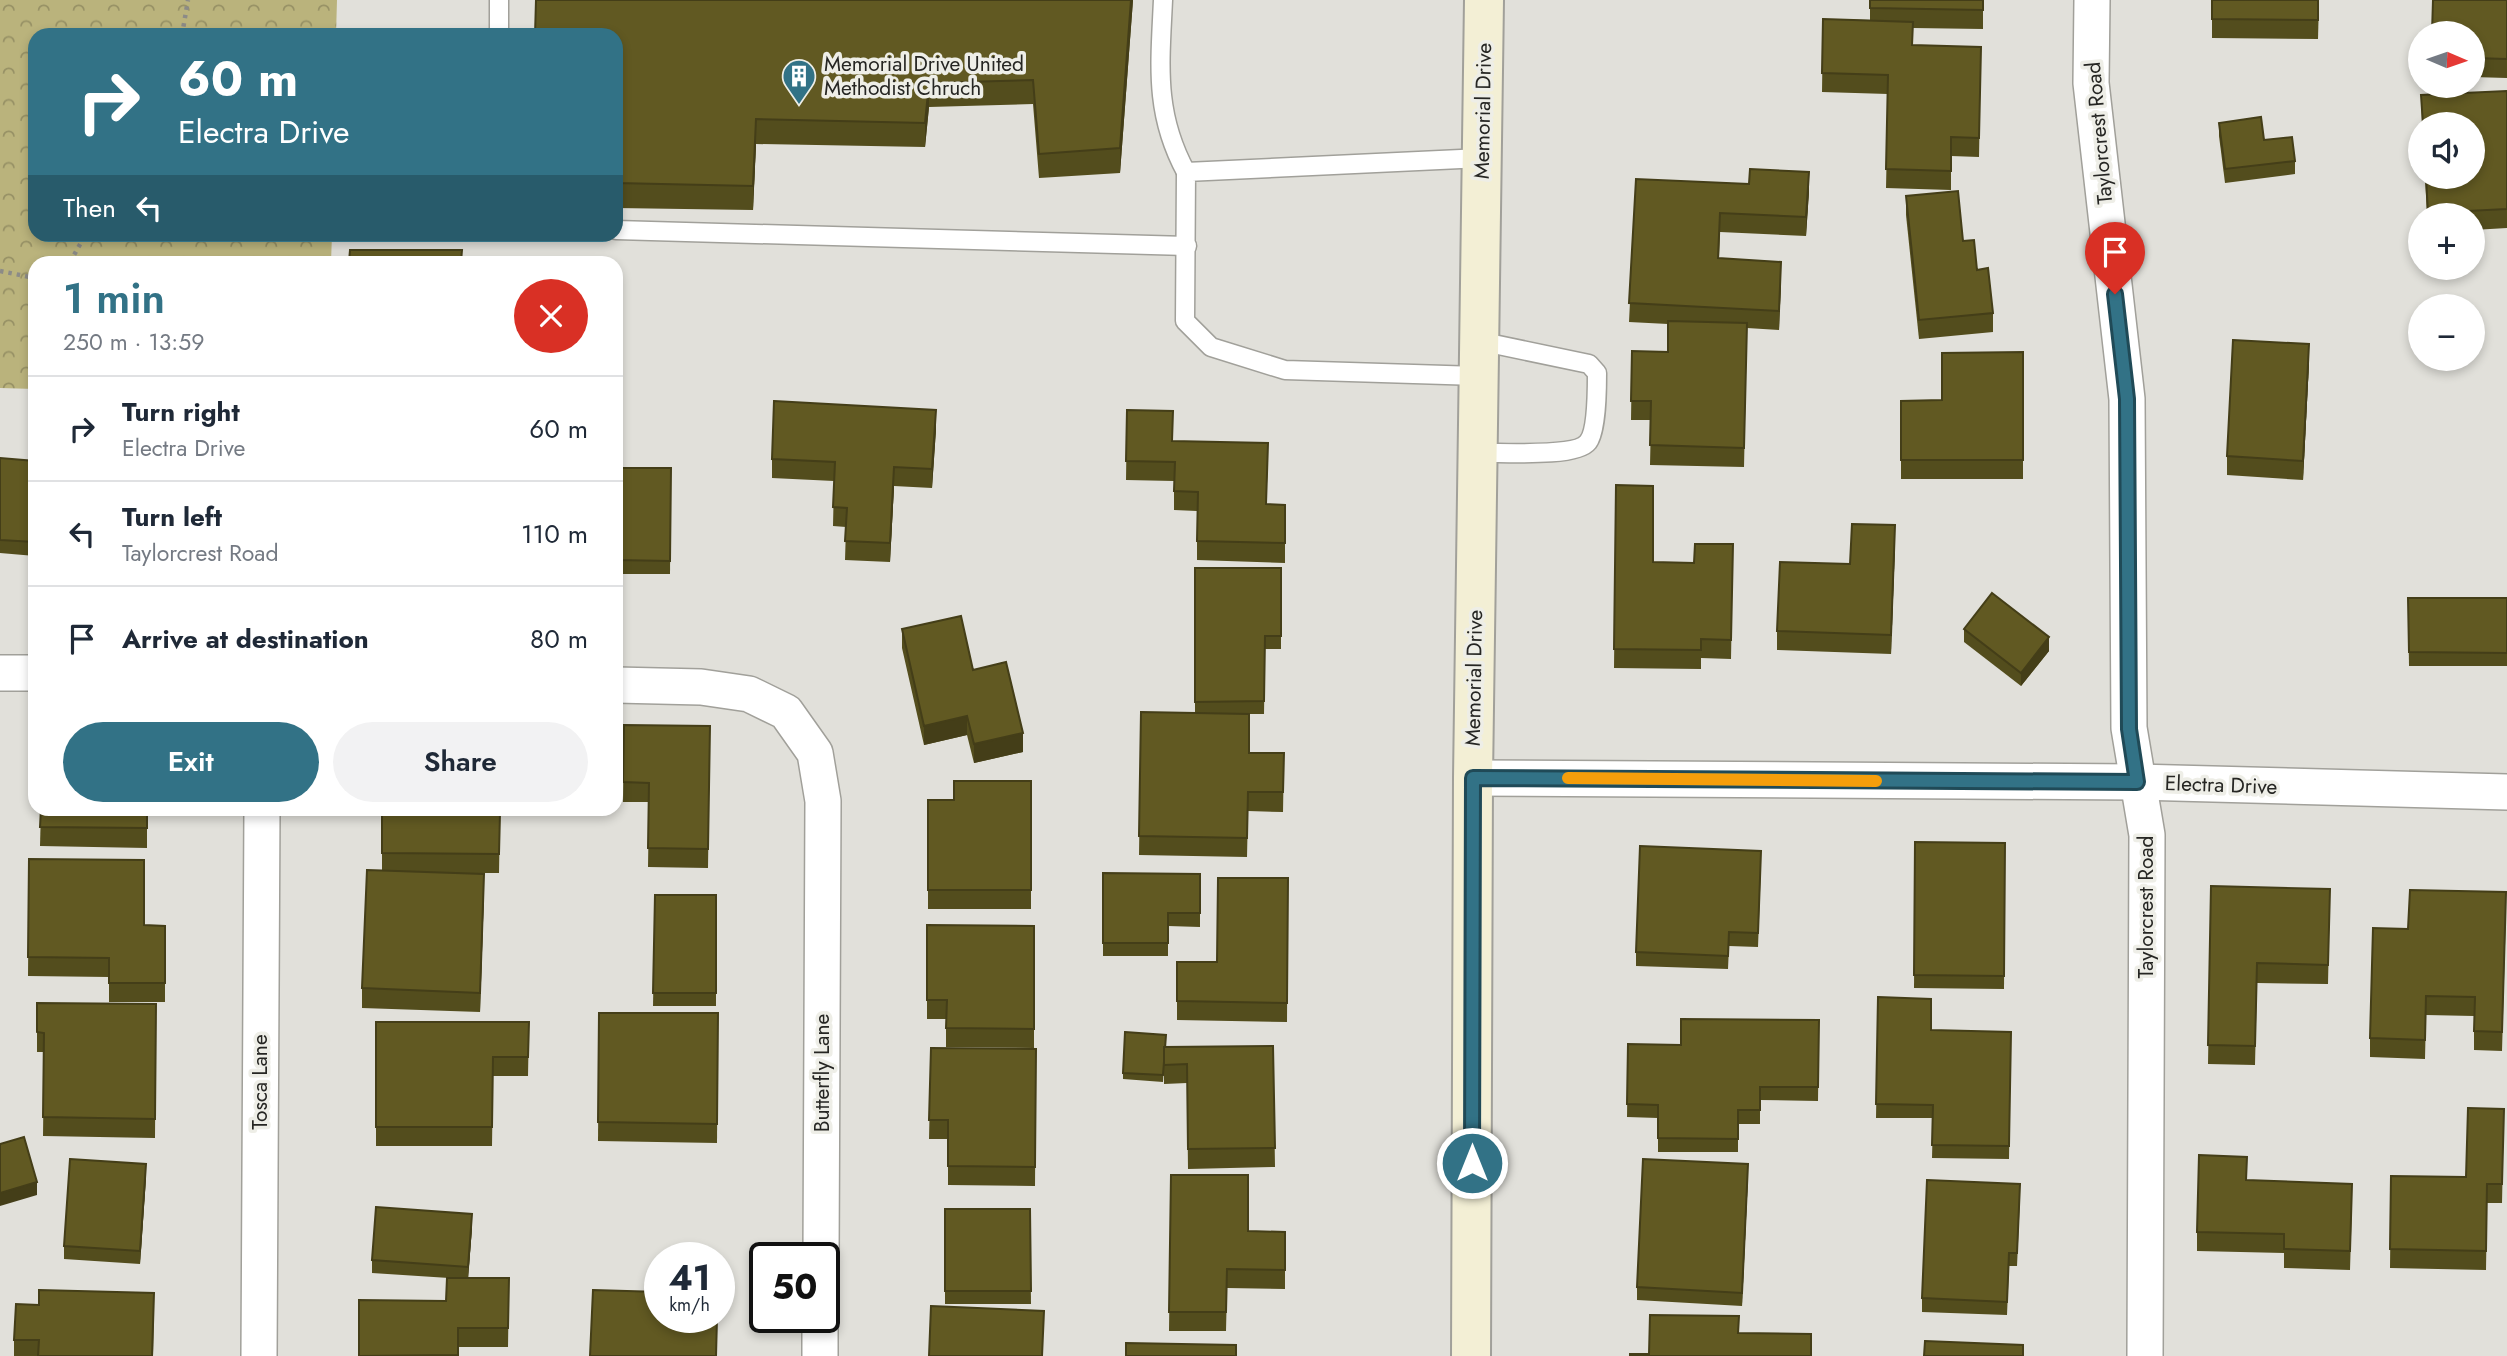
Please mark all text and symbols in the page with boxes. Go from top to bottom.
north arrow [2408,21,2485,98]
map controls [2408,21,2485,371]
street label: Memorial Drive [1467,42,1499,179]
text: 60 m [178,44,298,114]
place label: Memorial Drive United Methodist Chruch [824,49,1024,103]
icon: right [63,56,154,147]
building icon: Memorial Drive United Methodist Chruch [780,57,818,106]
street label: Taylorcrest Road [2078,60,2120,206]
text: Electra Drive [178,109,350,155]
button: sound [2408,112,2485,189]
text: Then [63,189,116,227]
icon: left [130,189,168,227]
button: + [2408,203,2485,280]
pin [2085,222,2145,294]
icon: arrive [2096,233,2134,271]
text: 1 min [63,268,165,329]
button: close [514,279,588,353]
button: − [2408,294,2485,371]
text: 250 m · 13:59 [63,325,204,359]
text: Turn right [122,393,240,431]
icon: right [63,410,101,448]
text: 60 m [529,410,588,448]
text: Electra Drive [122,431,245,465]
text: Turn left [122,498,222,536]
icon: left [63,515,101,553]
text: 110 m [521,515,588,553]
text: Taylorcrest Road [122,536,279,570]
street label: Memorial Drive [1458,609,1490,746]
icon: arrive [63,620,101,658]
text: Arrive at destination [122,620,369,658]
text: 80 m [530,620,588,658]
button: Exit [63,722,319,802]
button: Share [333,722,588,802]
street label: Electra Drive [2164,768,2278,802]
street label: Taylorcrest Road [2131,836,2161,978]
street label: Butterfly Lane [807,1014,837,1132]
street label: Tosca Lane [245,1034,275,1130]
position arrow [1435,1126,1509,1200]
speed limit sign: 50 [749,1242,840,1333]
text: 41 [668,1253,711,1303]
text: km/h [669,1292,710,1318]

